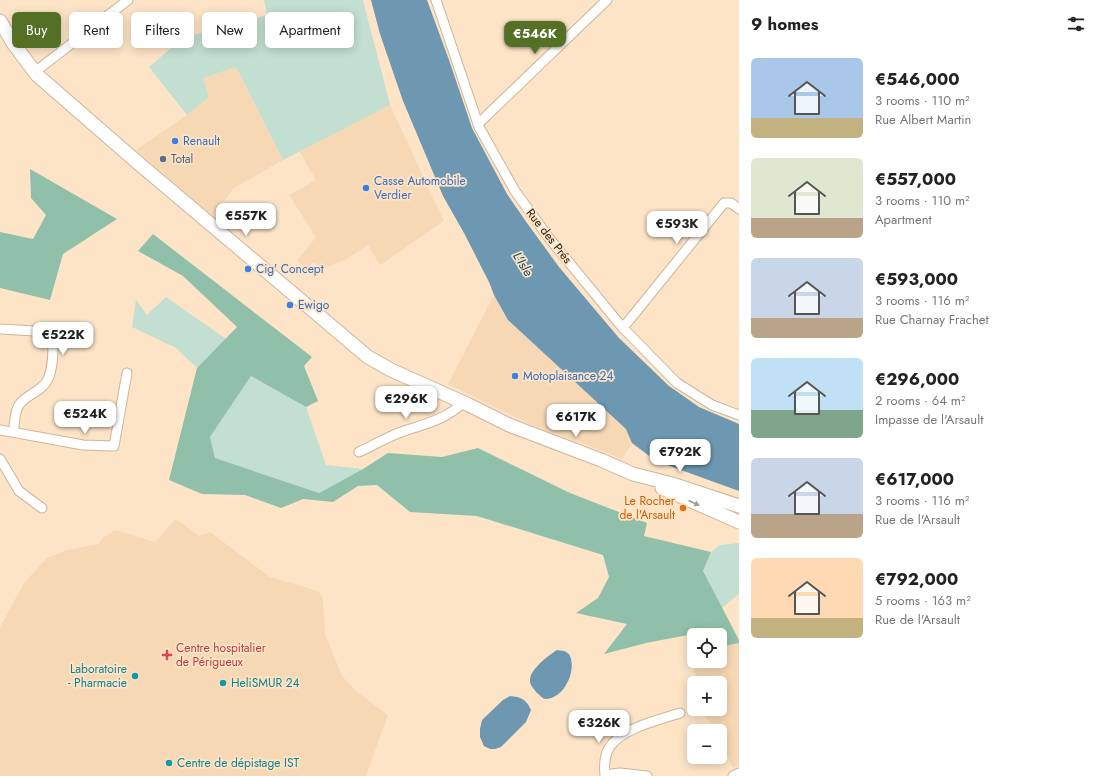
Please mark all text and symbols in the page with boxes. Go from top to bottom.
chip: Buy [12,12,61,48]
chip: Rent [69,12,123,48]
chip: Filters [131,12,194,48]
chip: New [202,12,257,48]
chip: Apartment [265,12,354,48]
text: 9 homes [751,12,819,36]
icon: filters [1065,13,1087,35]
pin: €546K [507,21,563,55]
text: €546K [513,24,557,43]
text: €546,000 [875,67,960,91]
icon: home [783,74,831,122]
text: 3 rooms · 110 m² [875,91,970,110]
text: Rue Albert Martin [875,110,971,129]
place label: Renault [183,132,220,150]
marker: Renault [170,136,180,146]
place label: Total [171,150,193,168]
marker: Total [158,154,168,164]
text: €557,000 [875,167,956,191]
place label: Casse Automobile Verdier [374,172,466,204]
icon: home [783,174,831,222]
marker: Casse Automobile Verdier [361,183,371,193]
text: 3 rooms · 110 m² [875,191,970,210]
pin: €557K [218,203,274,237]
street label: Rue des Prés [522,205,576,267]
text: €557K [225,206,267,225]
text: Apartment [875,210,932,229]
pin: €593K [649,211,705,245]
text: €593K [656,214,698,233]
water label: L'Isle [508,248,538,280]
place label: Cig' Concept [256,260,324,278]
marker: Cig' Concept [243,264,253,274]
text: €593,000 [875,267,958,291]
icon: home [783,274,831,322]
text: 3 rooms · 116 m² [875,291,969,310]
place label: Ewigo [298,296,330,314]
marker: Ewigo [285,300,295,310]
text: Rue Charnay Frachet [875,310,989,329]
pin: €522K [35,322,91,356]
text: €522K [41,325,85,344]
place label: Motoplaisance 24 [523,367,613,385]
text: €296,000 [875,367,959,391]
marker: Motoplaisance 24 [510,371,520,381]
icon: home [783,374,831,422]
pin: €296K [378,386,434,420]
text: €296K [384,389,428,408]
text: 2 rooms · 64 m² [875,391,965,410]
pin: €524K [57,401,113,435]
text: €524K [63,404,107,423]
pin: €617K [548,404,604,438]
text: €617K [556,407,596,426]
text: Impasse de l'Arsault [875,410,983,429]
pin: €792K [652,439,708,473]
text: €792K [659,442,701,461]
text: €617,000 [875,467,954,491]
icon: home [783,474,831,522]
text: 3 rooms · 116 m² [875,491,969,510]
place label: Le Rocher de l'Arsault [619,492,676,524]
one-way arrow [688,500,700,506]
marker: Le Rocher de l'Arsault [678,503,688,513]
text: Rue de l'Arsault [875,510,960,529]
text: €792,000 [875,567,958,591]
icon: home [783,574,831,622]
text: 5 rooms · 163 m² [875,591,971,610]
text: Rue de l'Arsault [875,610,960,629]
map controls [687,628,727,764]
button: locate [687,628,727,668]
place label: Centre hospitalier de Périgueux [176,639,267,671]
marker: Centre hospitalier de Périgueux [161,649,173,661]
place label: Laboratoire - Pharmacie [68,660,127,692]
marker: Laboratoire - Pharmacie [130,671,140,681]
place label: HeliSMUR 24 [231,674,300,692]
button: + [687,676,727,716]
marker: HeliSMUR 24 [218,678,228,688]
pin: €326K [571,710,627,744]
text: €326K [578,713,620,732]
button: − [687,724,727,764]
place label: Centre de dépistage IST [177,754,300,772]
marker: Centre de dépistage IST [164,758,174,768]

